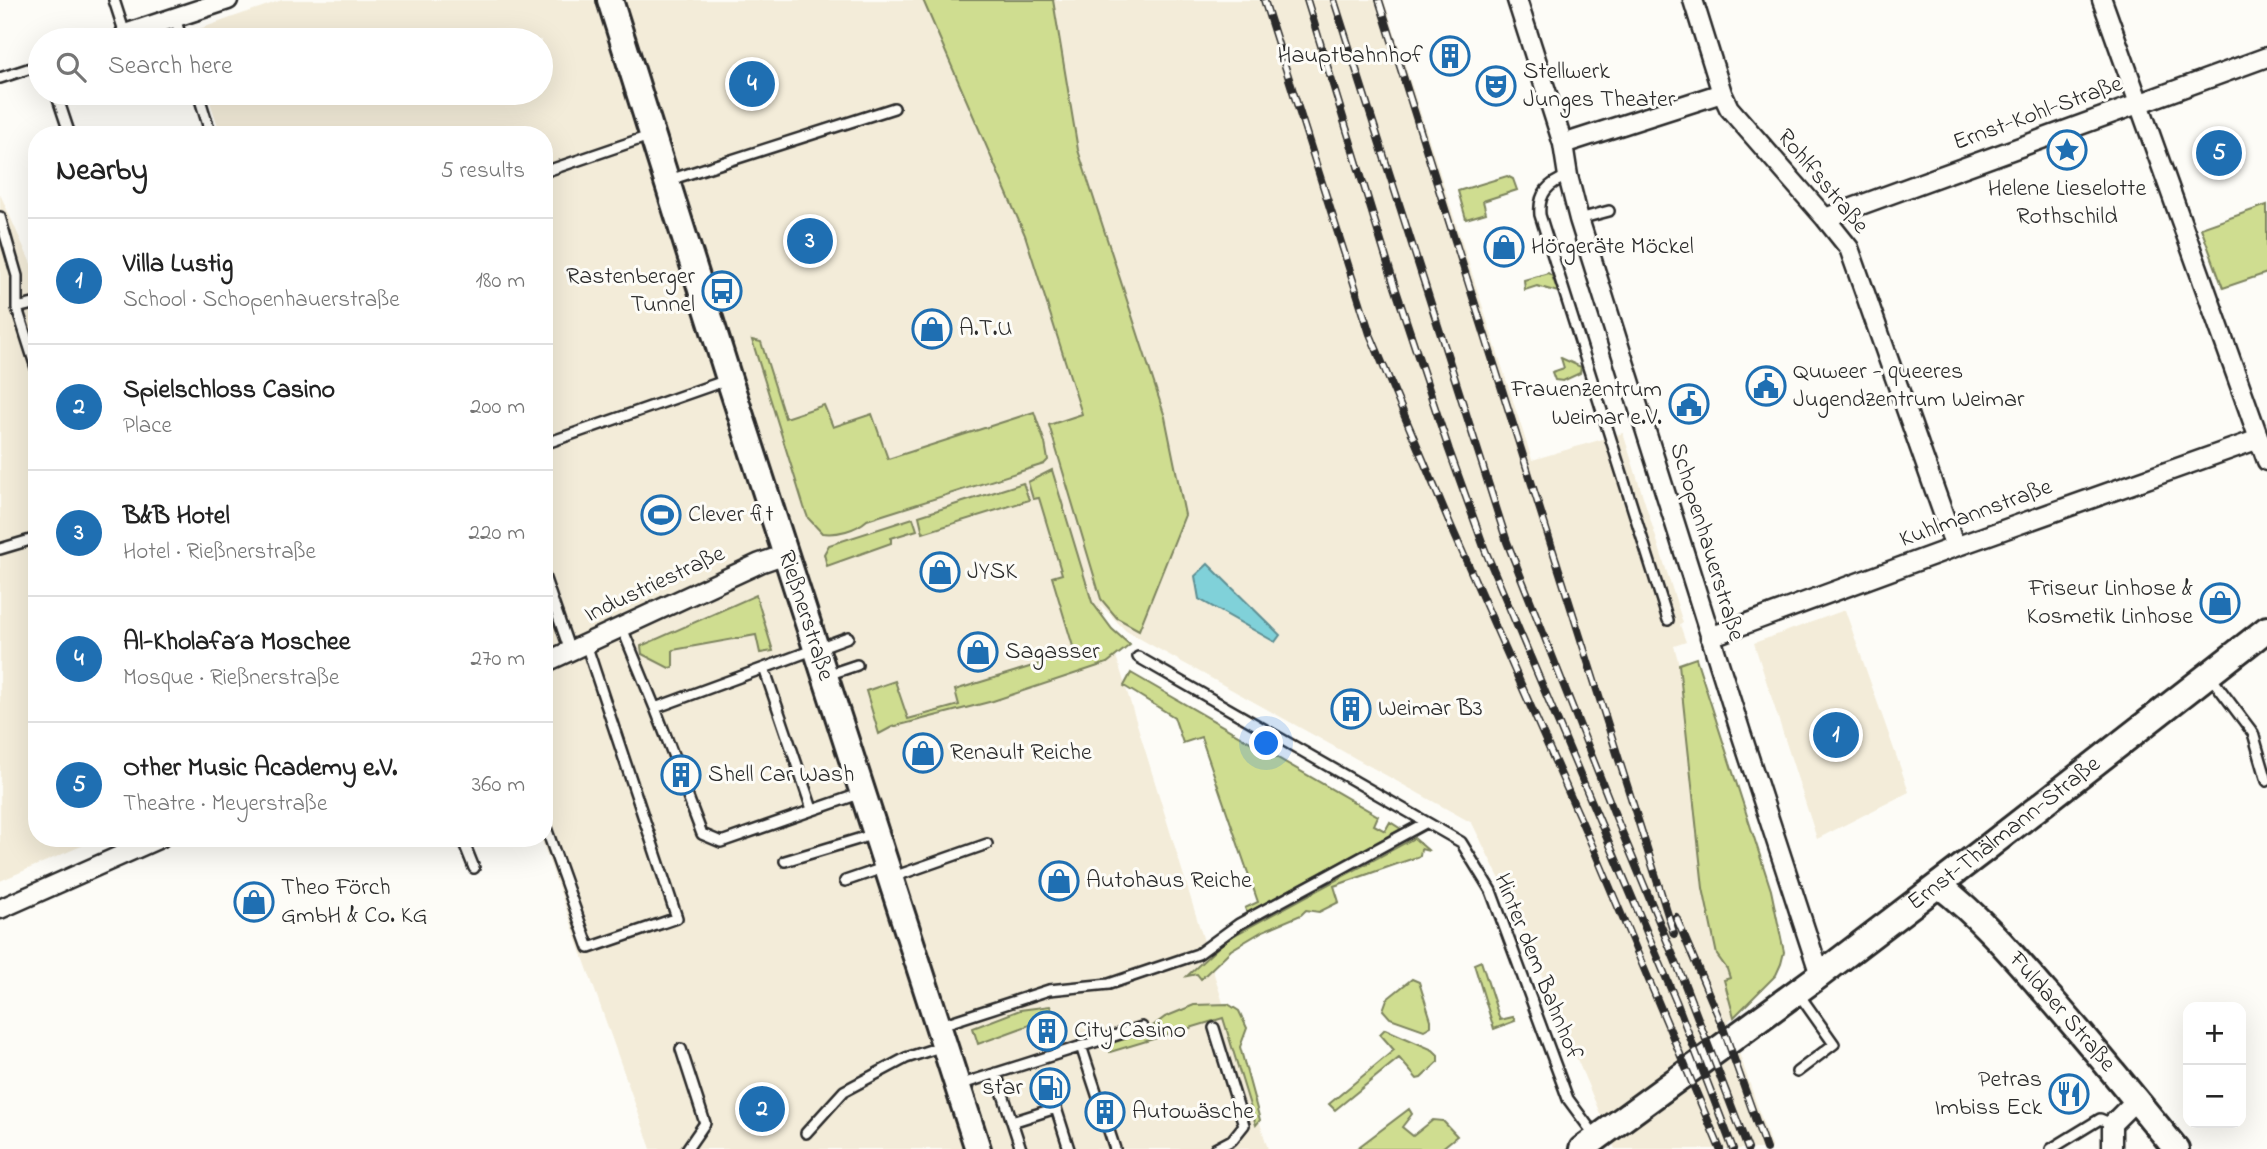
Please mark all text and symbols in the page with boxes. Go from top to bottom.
search box [28,28,553,105]
building icon: Hauptbahnhof [1429,35,1471,77]
place label: Hauptbahnhof [1277,39,1424,74]
icon: search [52,48,90,86]
text: Search here [108,48,233,86]
place label: Stellwerk Junges Theater [1523,55,1676,118]
pin: 4 [729,58,775,110]
theatre icon: Stellwerk Junges Theater [1475,65,1517,107]
street label: Ernst-Kohl-Straße [1948,67,2128,161]
street label: Rohlfsstraße [1768,122,1877,242]
pin: 5 [2196,127,2242,179]
place icon: Helene Lieselotte Rothschild [2046,129,2088,171]
text: Nearby [56,150,148,194]
text: 5 results [441,155,525,188]
place label: Helene Lieselotte Rothschild [1988,172,2146,235]
pin: 3 [787,215,833,267]
shop icon: Hörgeräte Möckel [1483,226,1525,268]
place label: Hörgeräte Möckel [1531,230,1694,265]
text: Villa Lustig [123,246,233,284]
place label: Rastenberger Tunnel [566,260,696,323]
text: 1 [75,265,83,298]
text: 180 m [476,265,525,298]
bus stop icon: Rastenberger Tunnel [701,270,743,312]
text: School · Schopenhauerstraße [123,284,400,317]
shop icon: A.T.U [911,308,953,350]
place label: A.T.U [959,312,1013,347]
place label: Quweer - queeres Jugendzentrum Weimar [1793,355,2025,418]
public building icon: Quweer - queeres Jugendzentrum Weimar [1745,365,1787,407]
text: Spielschloss Casino [123,372,335,410]
place label: Frauenzentrum Weimar e.V. [1510,373,1662,436]
public building icon: Frauenzentrum Weimar e.V. [1668,383,1710,425]
text: 2 [73,391,85,424]
text: 200 m [470,391,525,424]
text: Place [123,410,172,443]
street label: Schopenhauerstraße [1659,438,1753,646]
street label: Kuhlmannstraße [1895,470,2057,558]
sports icon: Clever fit [640,494,682,536]
text: B&B Hotel [123,498,230,536]
place label: Clever fit [688,498,774,533]
text: 3 [74,517,84,550]
text: 220 m [469,517,525,550]
text: Hotel · Rießnerstraße [123,536,316,569]
street label: Industriestraße [579,537,731,633]
street label: Rießnerstraße [768,546,843,686]
shop icon: JYSK [919,551,961,593]
place label: JYSK [967,555,1017,590]
place label: Friseur Linhose & Kosmetik Linhose [2027,572,2193,635]
shop icon: Friseur Linhose & Kosmetik Linhose [2199,582,2241,624]
text: Al-Kholafa´a Moschee [123,624,350,662]
shop icon: Sagasser [957,631,999,673]
place label: Sagasser [1005,635,1100,670]
text: 4 [74,643,84,676]
text: 270 m [471,643,525,676]
text: Mosque · Rießnerstraße [123,662,339,695]
building icon: Weimar B3 [1330,688,1372,730]
place label: Weimar B3 [1378,692,1483,727]
pin: 1 [1813,709,1859,761]
your location [1249,726,1283,760]
shop icon: Renault Reiche [902,732,944,774]
place label: Renault Reiche [950,736,1092,771]
street label: Ernst-Thälmann-Straße [1900,747,2108,920]
text: Other Music Academy e.V. [123,750,397,788]
building icon: Shell Car Wash [660,754,702,796]
place label: Shell Car Wash [708,758,854,793]
text: 5 [72,769,86,802]
text: 360 m [472,769,525,802]
text: Theatre · Meyerstraße [123,788,327,821]
shop icon: Autohaus Reiche [1038,860,1080,902]
place label: Autohaus Reiche [1086,864,1252,899]
street label: Hinter dem Bahnhof [1484,868,1591,1066]
place label: Theo Förch GmbH & Co. KG [281,871,428,934]
shop icon: Theo Förch GmbH & Co. KG [233,881,275,923]
street label: Fuldaer Straße [1999,943,2124,1080]
map controls [2183,1002,2246,1128]
button: + [2183,1002,2246,1065]
building icon: City Casino [1026,1010,1068,1052]
place label: City Casino [1074,1014,1186,1050]
place label: Petras Imbiss Eck [1935,1063,2042,1126]
button: − [2183,1065,2246,1128]
fuel station icon: star [1029,1067,1071,1109]
place label: star [982,1071,1024,1106]
restaurant icon: Petras Imbiss Eck [2048,1073,2090,1115]
pin: 2 [739,1083,785,1135]
building icon: Autowäsche [1084,1091,1126,1133]
place label: Autowäsche [1132,1095,1254,1130]

